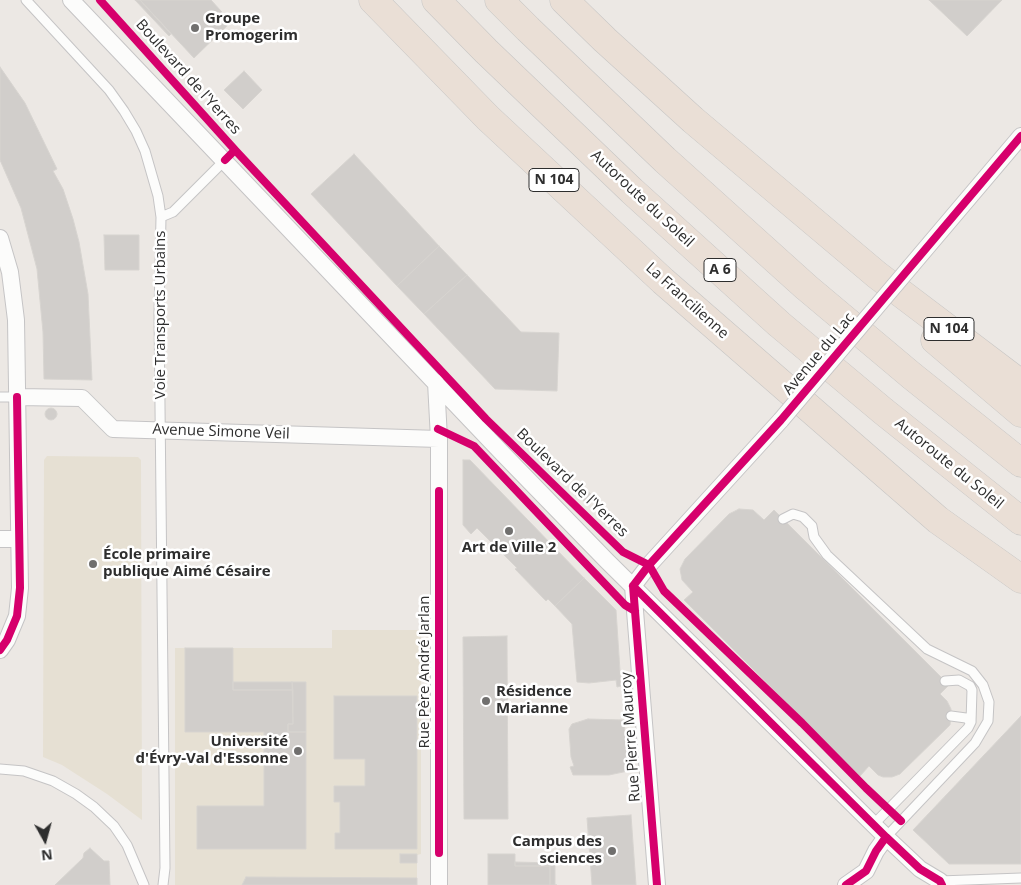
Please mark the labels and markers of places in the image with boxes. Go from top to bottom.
place label: Groupe Promogerim [205,10,298,45]
marker: Groupe Promogerim [189,22,201,34]
marker: Art de Ville 2 [503,525,515,537]
place label: Art de Ville 2 [462,539,556,557]
place label: École primaire publique Aimé Césaire [103,546,271,581]
marker: École primaire publique Aimé Césaire [87,558,99,570]
place label: Résidence Marianne [496,683,572,718]
marker: Résidence Marianne [480,695,492,707]
place label: Université d'Évry-Val d'Essonne [135,733,288,768]
marker: Université d'Évry-Val d'Essonne [292,745,304,757]
place label: Campus des sciences [512,833,602,868]
marker: Campus des sciences [606,845,618,857]

